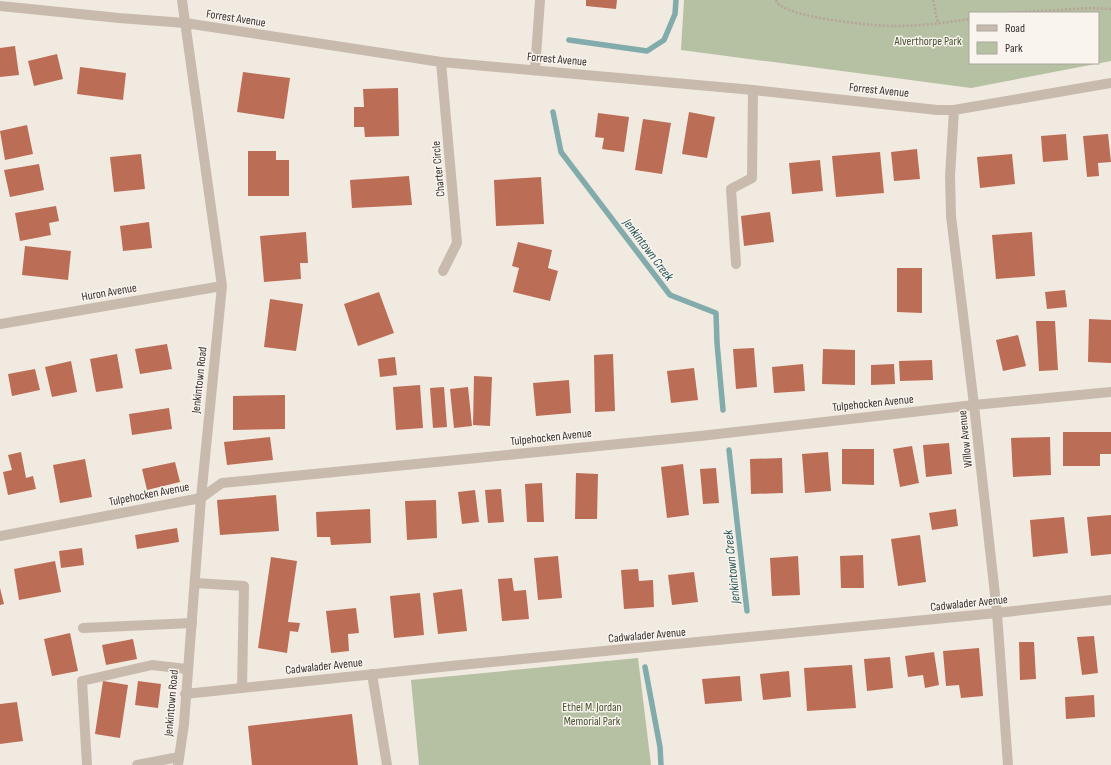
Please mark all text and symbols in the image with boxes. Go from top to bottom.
street label: Forrest Avenue [205,6,267,31]
legend [969,12,1099,64]
text: Road [1005,21,1025,36]
park label: Alverthorpe Park [894,34,962,49]
text: Park [1005,41,1023,56]
street label: Forrest Avenue [526,49,588,70]
street label: Forrest Avenue [848,80,910,101]
street label: Charter Circle [429,140,448,198]
water label: Jenkintown Creek [619,214,678,285]
street label: Huron Avenue [80,280,138,305]
street label: Jenkintown Road [188,346,210,415]
street label: Tulpehocken Avenue [832,392,915,415]
street label: Willow Avenue [955,409,976,468]
street label: Tulpehocken Avenue [510,426,593,449]
street label: Tulpehocken Avenue [108,479,191,510]
water label: Jenkintown Creek [720,528,744,606]
street label: Cadwalader Avenue [930,592,1009,615]
street label: Cadwalader Avenue [608,625,687,646]
street label: Cadwalader Avenue [285,655,364,678]
street label: Jenkintown Road [161,669,182,738]
park label: Ethel M. Jordan Memorial Park [562,700,622,729]

